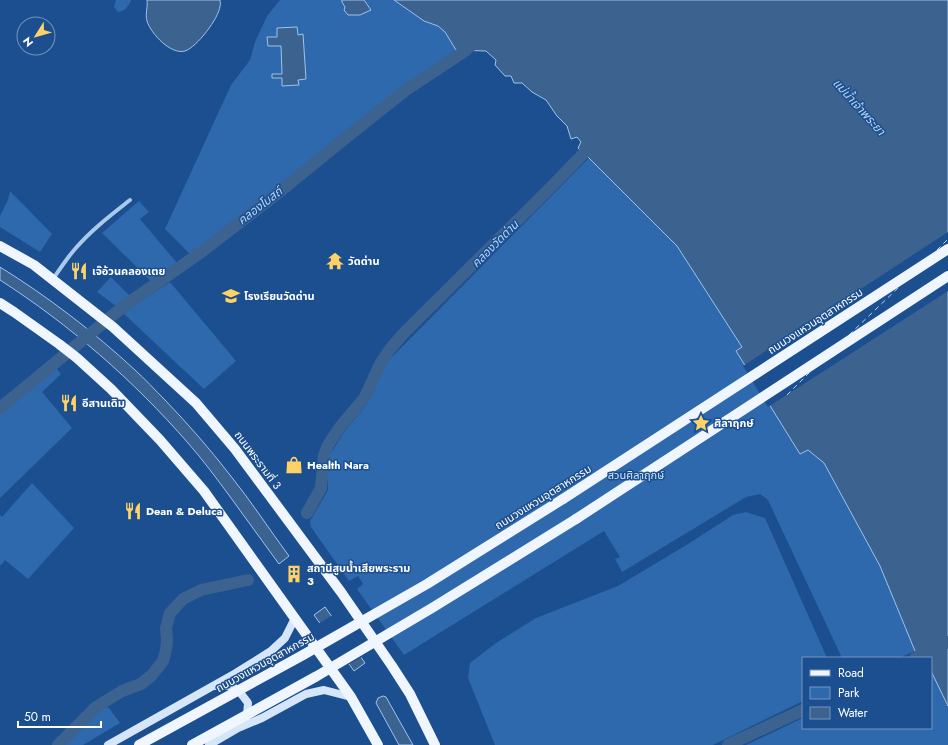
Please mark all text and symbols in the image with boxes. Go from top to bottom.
north arrow [16,16,56,56]
text: N [19,34,37,50]
water label: แม่น้ำเจ้าพระยา [829,75,890,140]
water label: คลองโบสถ์ [234,182,288,229]
water label: คลองวัดด่าน [467,216,523,272]
temple icon: วัดด่าน [325,251,345,271]
place label: วัดด่าน [348,253,380,269]
restaurant icon: เจ๊อ้วนคลองเตย [69,261,89,281]
place label: เจ๊อ้วนคลองเตย [92,263,165,279]
street label: ถนนวงแหวนอุตสาหกรรม [764,284,866,358]
school or university icon: โรงเรียนวัดด่าน [221,286,241,306]
place label: โรงเรียนวัดด่าน [244,288,315,304]
restaurant icon: อีสานเดิม [59,393,79,413]
place label: อีสานเดิม [82,395,125,411]
place icon: ศิลาฤกษ์ [691,413,711,433]
place label: ศิลาฤกษ์ [714,415,754,431]
street label: ถนนพระรามที่ 3 [231,427,285,493]
shop icon: Health Nara [284,455,304,475]
place label: Health Nara [307,457,369,473]
street label: ถนนวงแหวนอุตสาหกรรม [492,461,594,533]
park label: สวนศิลาฤกษ์ [608,467,664,483]
restaurant icon: Dean & Deluca [123,501,143,521]
place label: Dean & Deluca [146,503,223,519]
place label: สถานีสูบน้ำเสียพระราม 3 [307,560,410,589]
building icon: สถานีสูบน้ำเสียพระราม 3 [284,564,304,584]
street label: ถนนวงแหวนอุตสาหกรรม [213,628,317,696]
legend [802,657,932,729]
text: Road [838,664,864,682]
text: Park [838,684,860,702]
scale bar [18,703,101,729]
text: Water [838,704,869,722]
text: 50 m [24,708,51,726]

